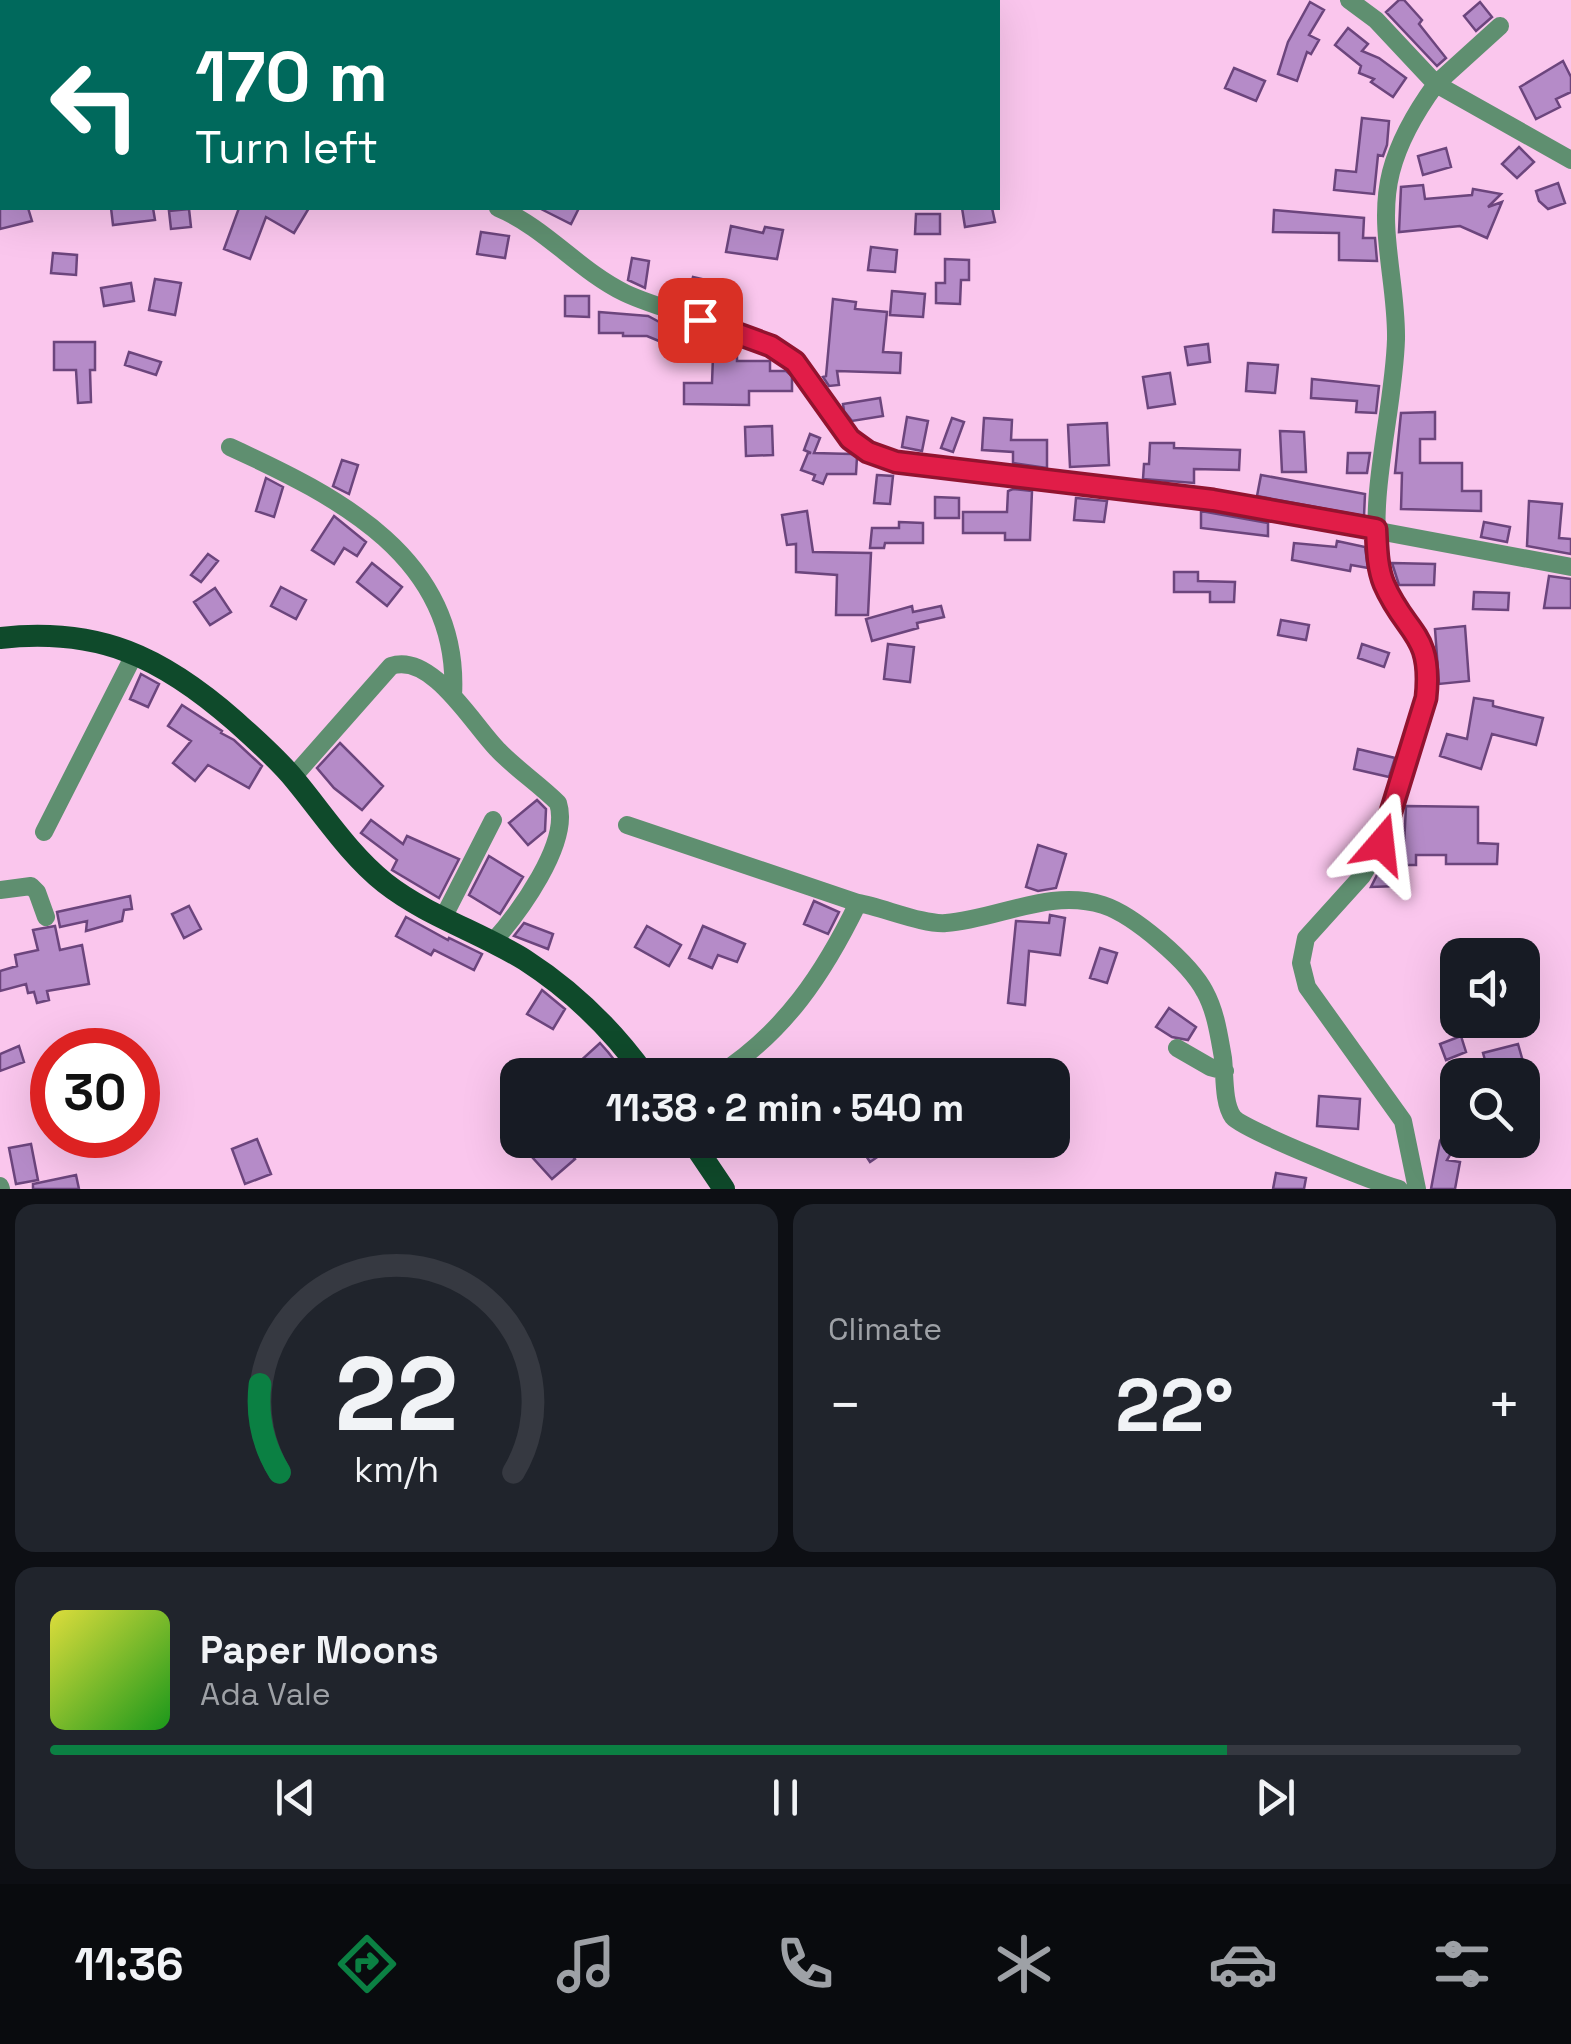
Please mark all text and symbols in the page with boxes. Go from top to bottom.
text: 170 m [195,32,388,121]
icon: left [30,40,160,170]
text: Turn left [195,119,378,176]
pin [658,278,743,363]
icon: arrive [673,293,728,348]
position arrow [1329,792,1433,896]
map controls [1440,938,1540,1158]
button: sound [1440,938,1540,1038]
speed limit sign: 30 [30,1028,160,1158]
button: search [1440,1058,1540,1158]
text: 11:38 · 2 min · 540 m [606,1084,964,1132]
text: Climate [828,1309,942,1349]
text: 22 [335,1328,458,1460]
text: 22° [1115,1357,1234,1453]
text: − [828,1370,862,1440]
text: + [1487,1370,1521,1440]
text: km/h [354,1447,439,1492]
text: Paper Moons [200,1626,439,1674]
text: Ada Vale [200,1674,331,1714]
icon: previous [268,1770,323,1825]
icon: pause [758,1770,813,1825]
icon: next [1248,1770,1303,1825]
icon: directions [332,1929,402,1999]
icon: music [551,1929,621,1999]
icon: phone [770,1929,840,1999]
icon: climate [989,1929,1059,1999]
icon: car [1208,1929,1278,1999]
icon: filters [1427,1929,1497,1999]
text: 11:36 [74,1936,184,1993]

